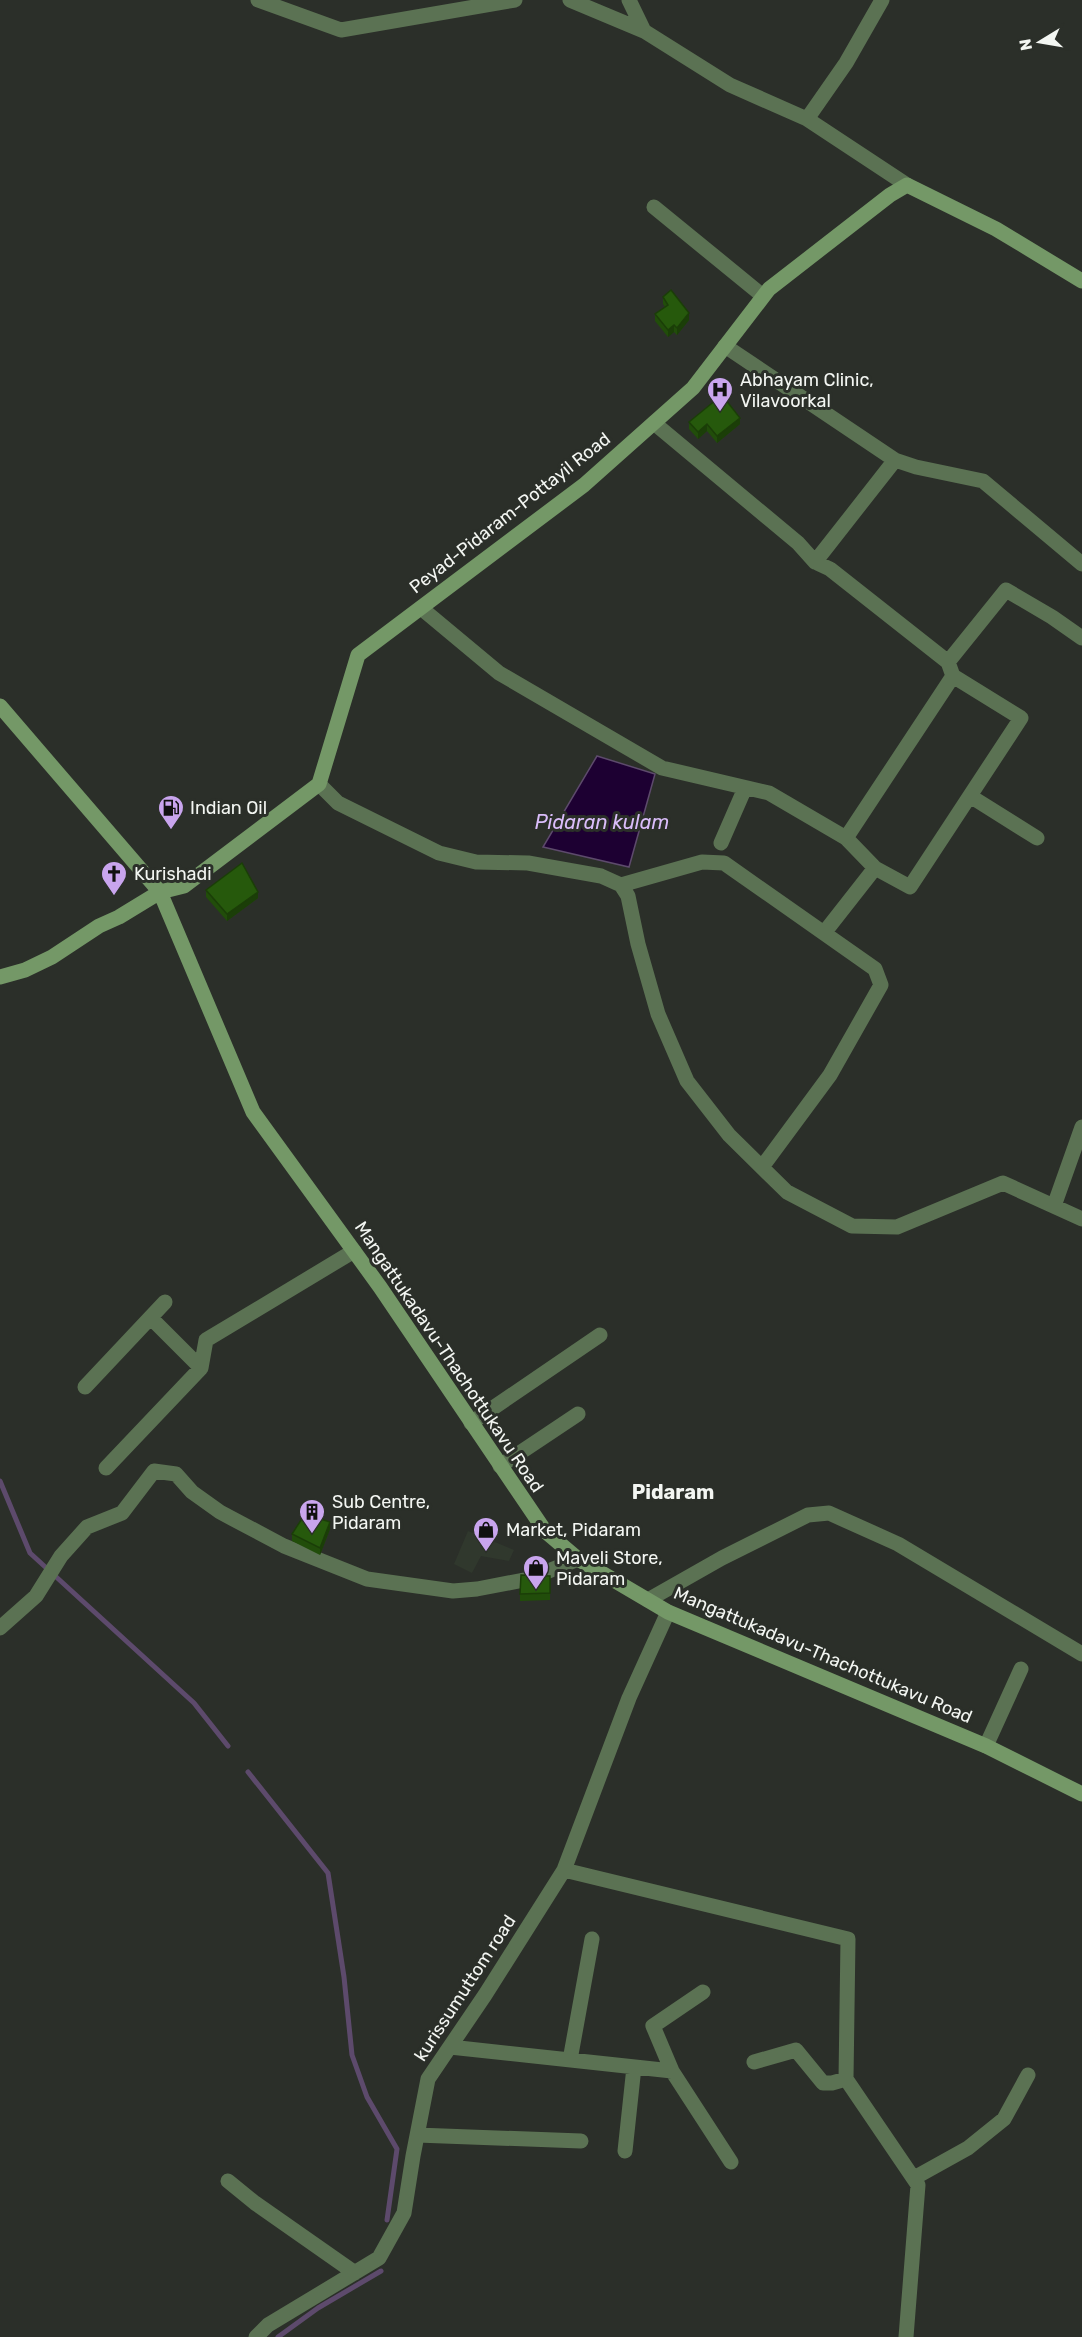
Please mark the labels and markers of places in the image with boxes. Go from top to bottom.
place label: Abhayam Clinic, Vilavoorkal [740,369,874,412]
hospital icon: Abhayam Clinic, Vilavoorkal [705,375,735,413]
fuel station icon: Indian Oil [156,793,186,831]
place label: Indian Oil [190,797,267,819]
church icon: Kurishadi [99,859,129,897]
place label: Kurishadi [134,863,212,885]
place label: Sub Centre, Pidaram [332,1491,430,1534]
building icon: Sub Centre, Pidaram [297,1497,327,1535]
shop icon: Market, Pidaram [471,1515,501,1553]
place label: Market, Pidaram [506,1519,641,1541]
place label: Maveli Store, Pidaram [556,1547,663,1590]
shop icon: Maveli Store, Pidaram [521,1553,551,1591]

